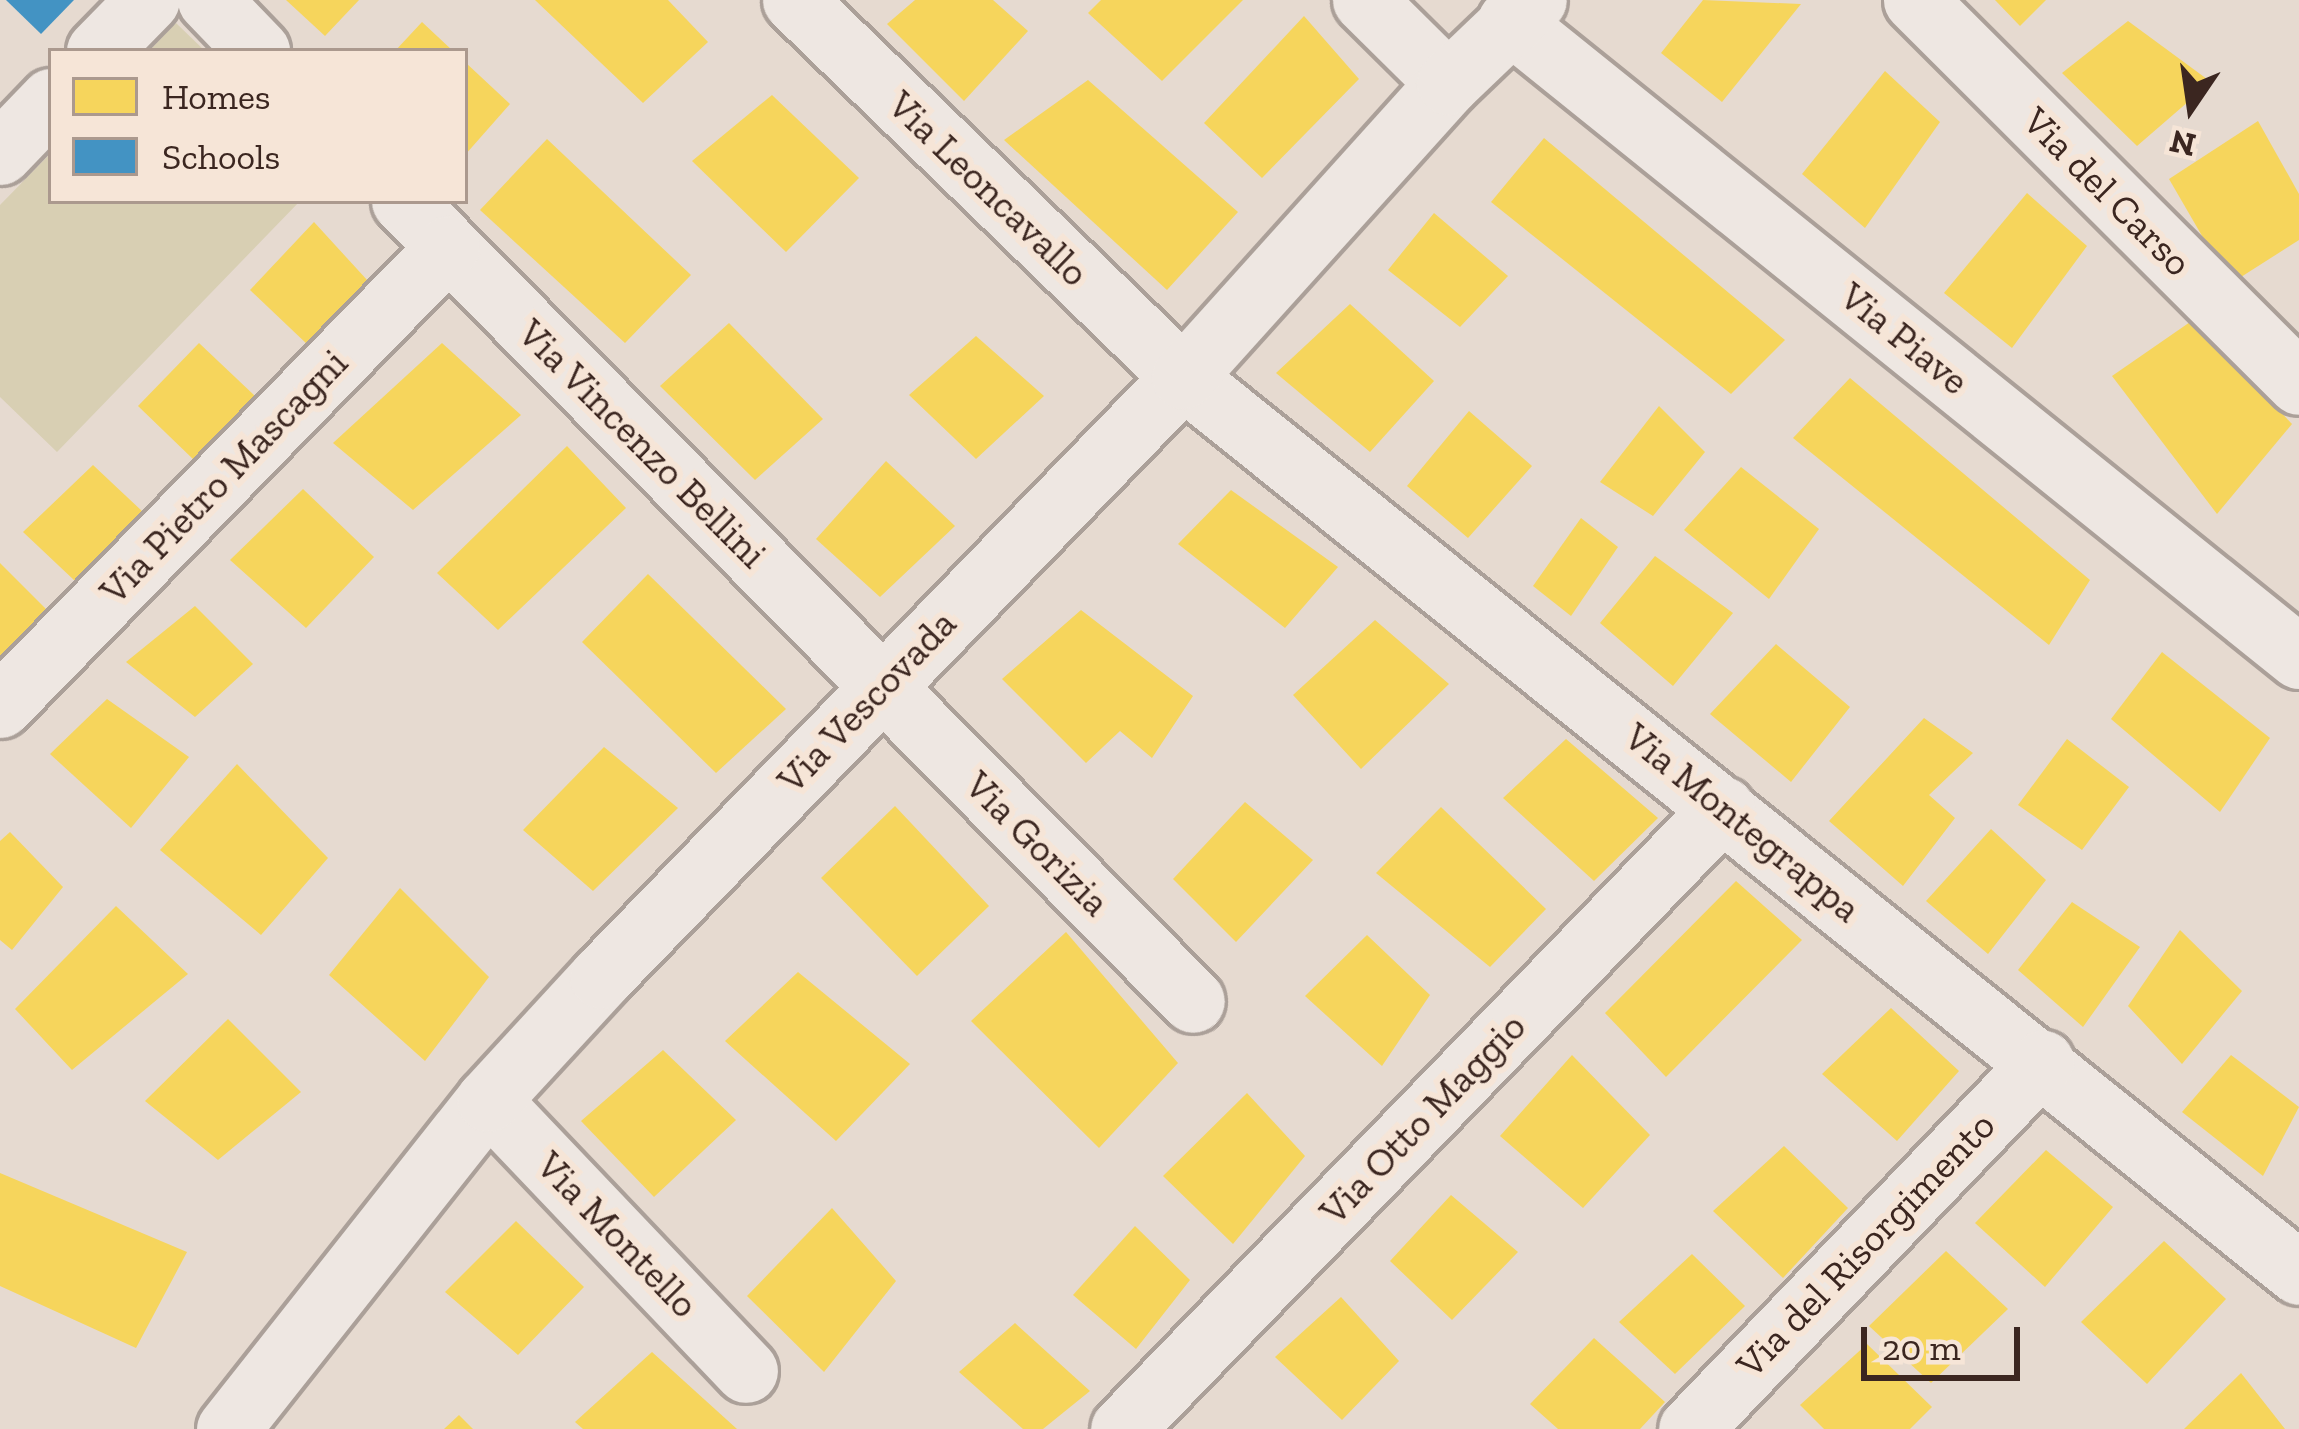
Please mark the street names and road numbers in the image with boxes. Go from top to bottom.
street label: Via Leoncavallo [878,82,1098,296]
street label: Via del Carso [2013,98,2201,286]
street label: Via Piave [1830,273,1978,405]
street label: Via Vincenzo Bellini [508,310,776,578]
street label: Via Pietro Mascagni [91,340,357,614]
street label: Via Vescovada [768,600,966,804]
street label: Via Montegrappa [1615,714,1869,932]
street label: Via Gorizia [955,762,1119,926]
street label: Via Otto Maggio [1310,1004,1536,1234]
street label: Via del Risorgimento [1727,1102,2005,1388]
street label: Via Montello [526,1142,708,1328]

